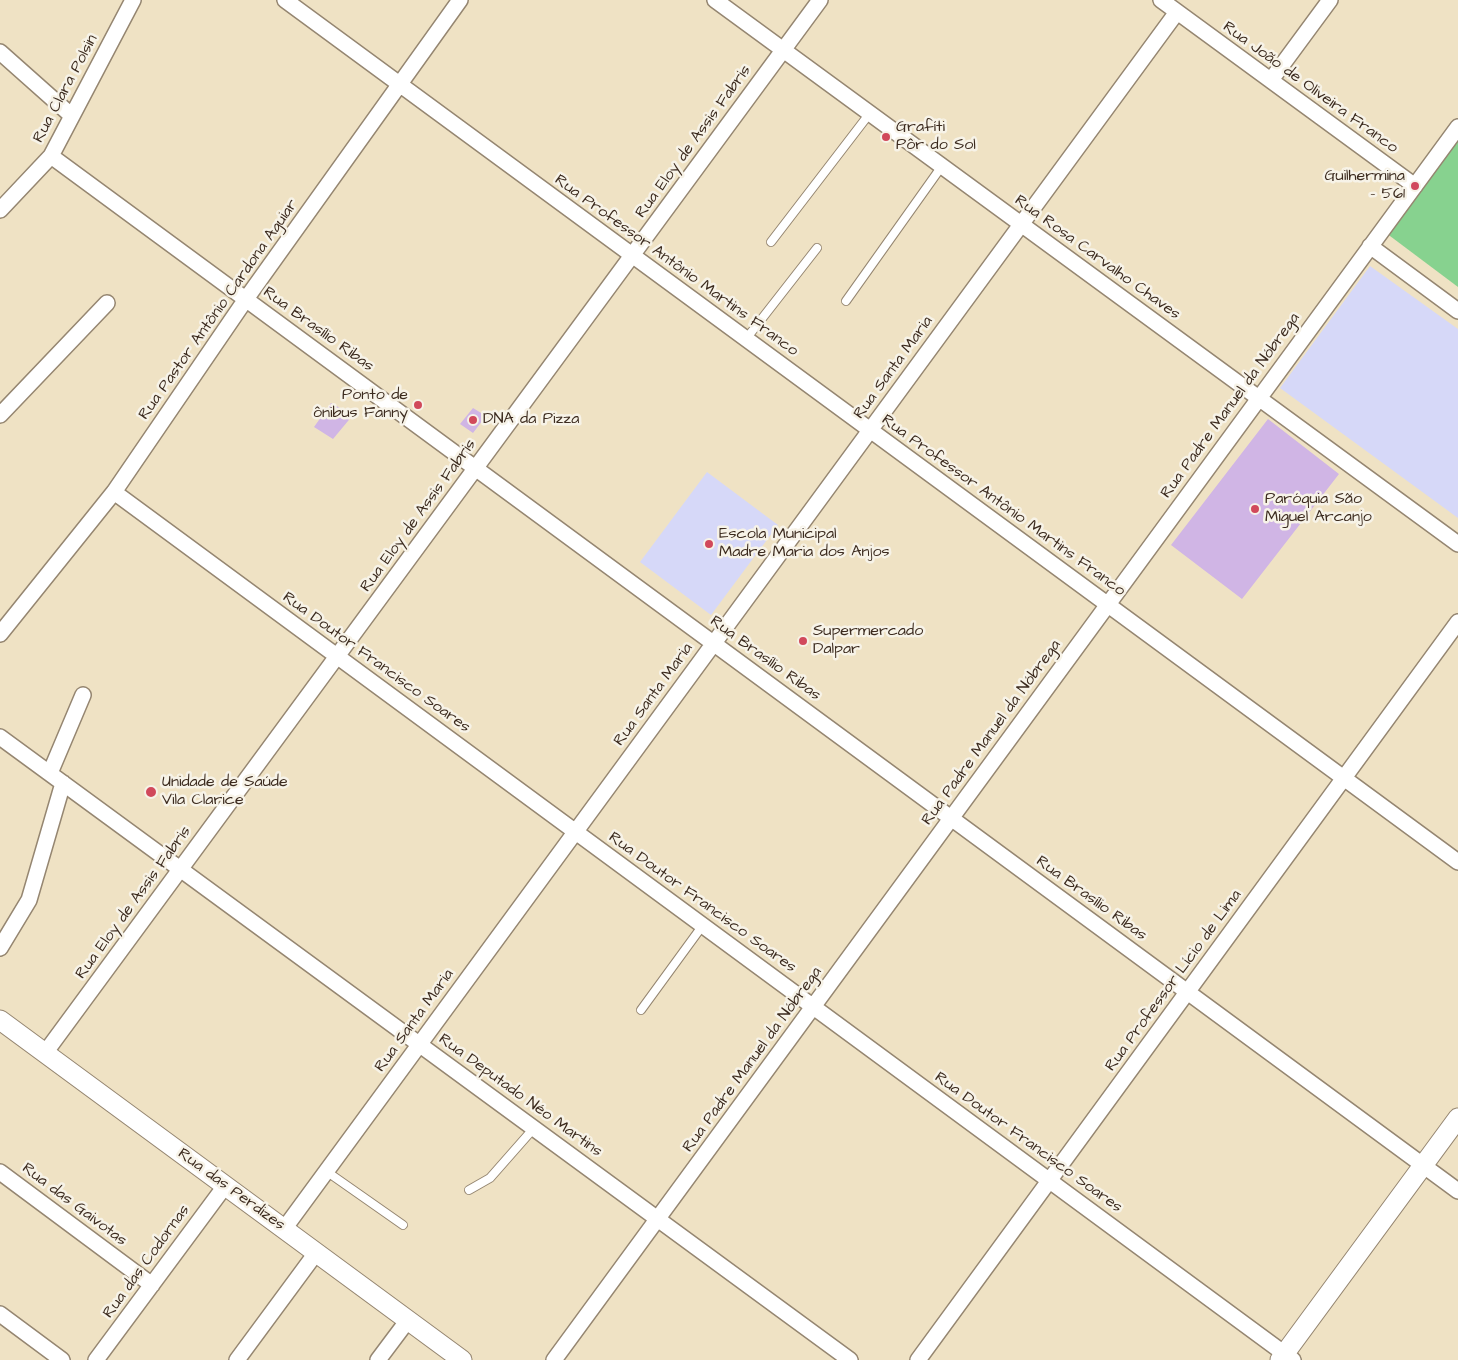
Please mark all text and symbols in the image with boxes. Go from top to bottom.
street label: Rua João de Oliveira Franco [1219,18,1401,158]
street label: Rua Clara Polsin [29,32,103,146]
street label: Rua Eloy de Assis Fabris [632,62,756,222]
place label: Grafíti Pôr do Sol [896,118,976,156]
marker: Grafíti Pôr do Sol [880,131,892,143]
place label: Guilhermina - 561 [1324,167,1405,205]
street label: Rua Professor Antônio Martins Franco [550,171,802,361]
marker: Guilhermina - 561 [1409,180,1421,192]
street label: Rua Rosa Carvalho Chaves [1010,191,1184,325]
street label: Rua Pastor Antônio Cardona Aguiar [135,196,303,424]
street label: Rua Brasílio Ribas [259,283,377,377]
street label: Rua Padre Manuel da Nóbrega [1157,310,1305,502]
street label: Rua Santa Maria [850,313,938,423]
place label: Ponto de ônibus Fanny [313,386,408,424]
marker: Ponto de ônibus Fanny [412,399,424,411]
place label: DNA da Pizza [483,410,579,430]
street label: Rua Professor Antônio Martins Franco [877,411,1129,601]
marker: DNA da Pizza [467,414,479,426]
street label: Rua Eloy de Assis Fabris [357,436,481,596]
place label: Paróquia São Miguel Arcanjo [1265,490,1372,528]
marker: Paróquia São Miguel Arcanjo [1249,503,1261,515]
place label: Escola Municipal Madre Maria dos Anjos [719,525,889,563]
marker: Escola Municipal Madre Maria dos Anjos [703,538,715,550]
street label: Rua Doutor Francisco Soares [278,588,474,738]
street label: Rua Brasílio Ribas [706,612,824,706]
place label: Supermercado Dalpar [813,622,923,660]
marker: Supermercado Dalpar [797,635,809,647]
street label: Rua Padre Manuel da Nóbrega [918,637,1066,829]
street label: Rua Santa Maria [610,640,698,750]
place label: Unidade de Saúde Vila Clarice [162,773,288,811]
marker: Unidade de Saúde Vila Clarice [144,785,158,799]
street label: Rua Eloy de Assis Fabris [72,823,196,983]
street label: Rua Doutor Francisco Soares [604,828,800,978]
street label: Rua Brasílio Ribas [1032,852,1150,946]
street label: Rua Professor Lício de Lima [1102,887,1246,1075]
street label: Rua Padre Manuel da Nóbrega [679,964,827,1156]
street label: Rua Santa Maria [371,966,459,1076]
street label: Rua Deputado Néo Martins [434,1030,606,1162]
street label: Rua Doutor Francisco Soares [930,1068,1126,1218]
street label: Rua das Perdizes [174,1145,288,1235]
street label: Rua das Gaivotas [18,1159,130,1251]
street label: Rua das Codornas [99,1202,195,1322]

